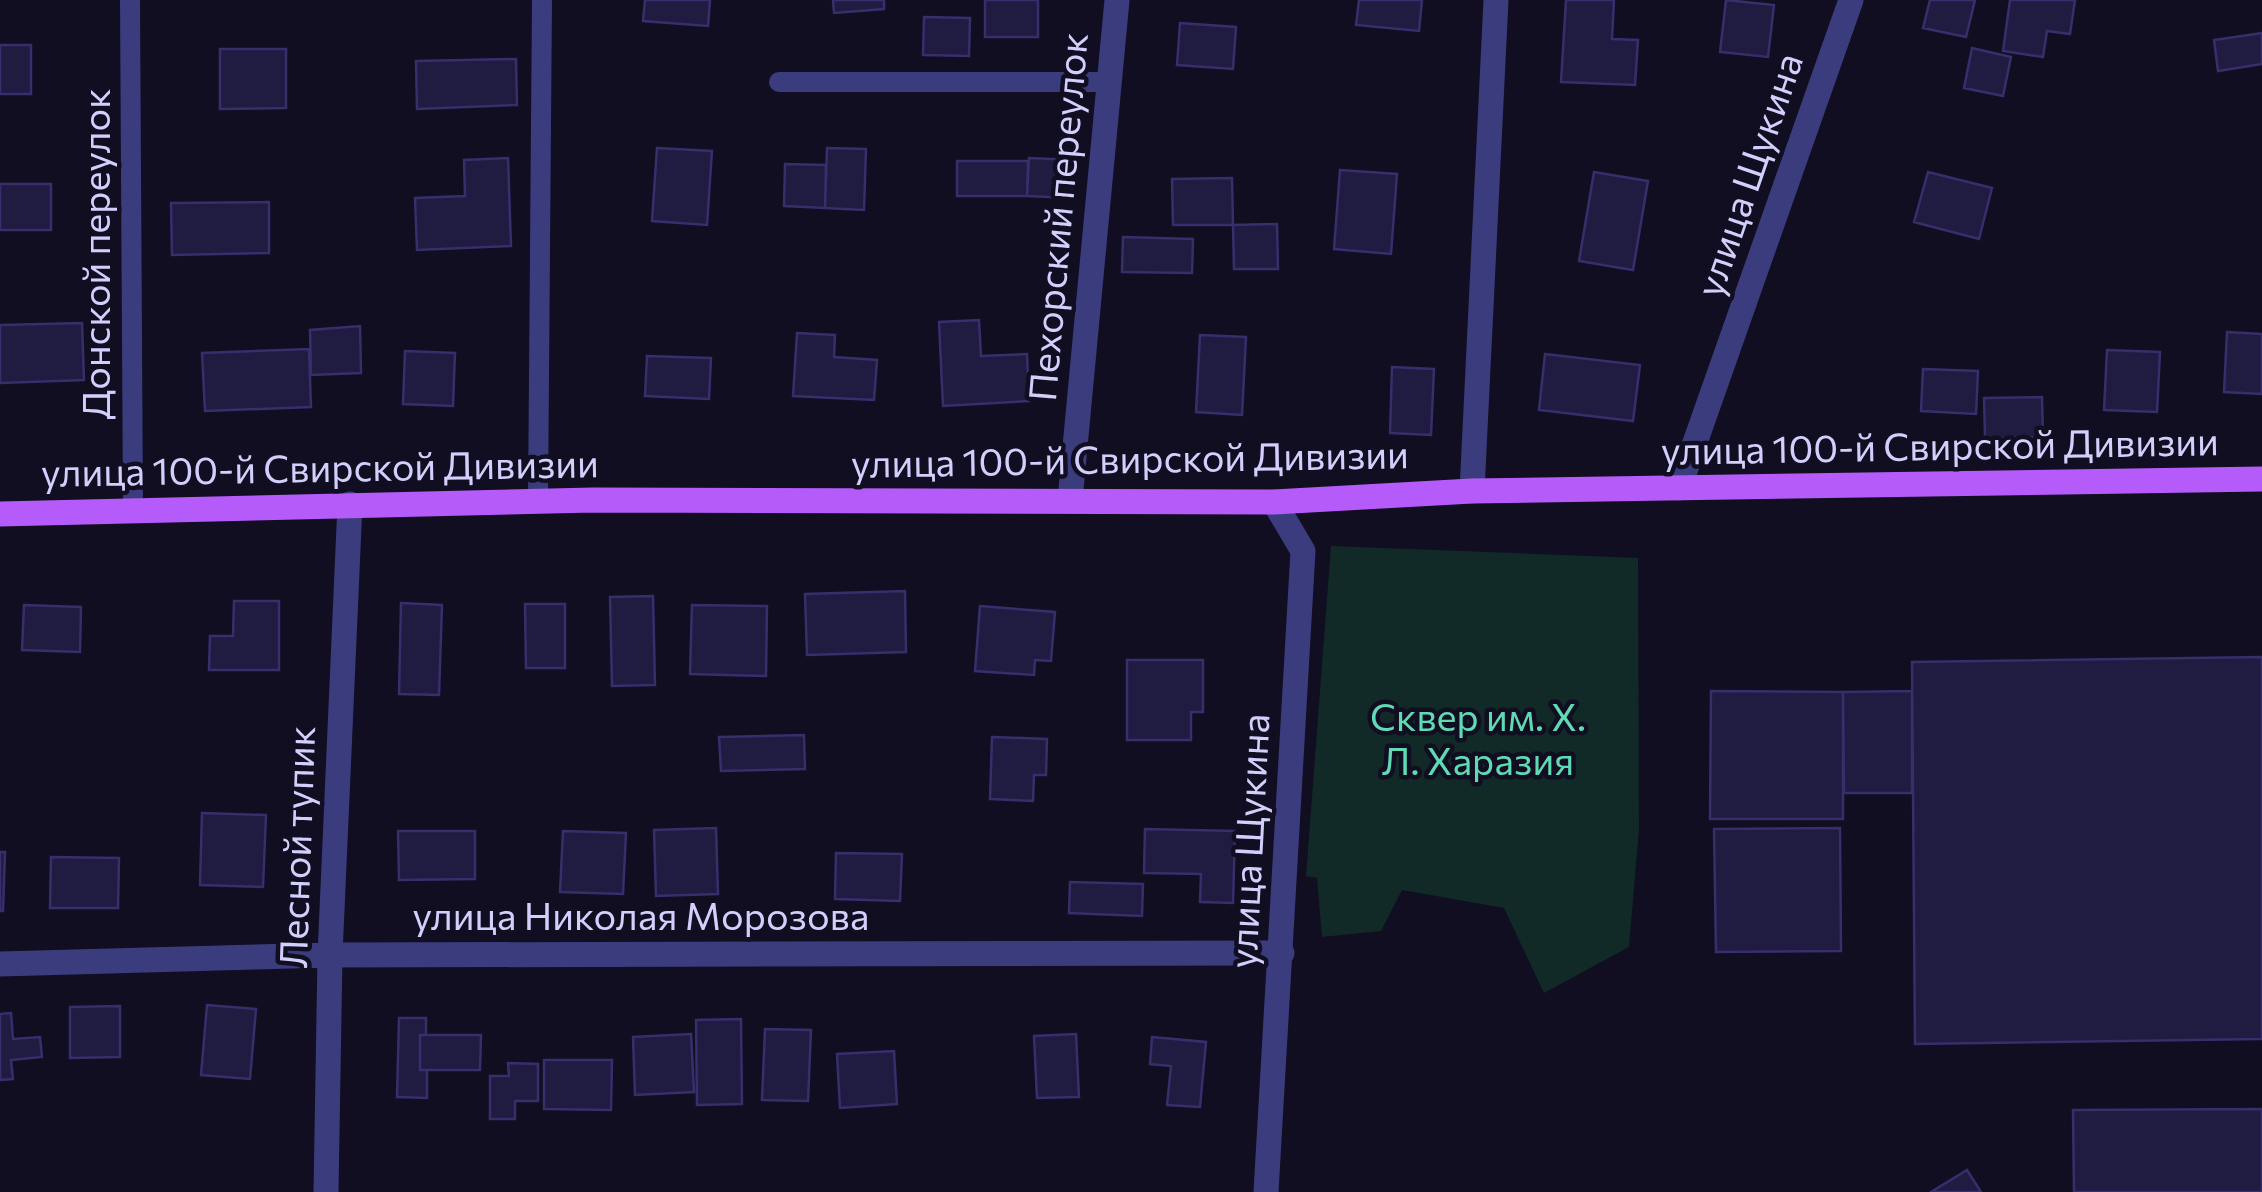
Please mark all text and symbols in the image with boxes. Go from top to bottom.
street label: Пехорский переулок [1017,31,1096,403]
street label: улица Щукина [1684,46,1811,302]
street label: Донской переулок [71,88,118,420]
street label: улица 100-й Свирской Дивизии [1661,416,2219,473]
street label: улица 100-й Свирской Дивизии [851,429,1409,486]
street label: улица 100-й Свирской Дивизии [41,438,599,495]
park label: Сквер им. Х. Л. Харазия [1370,692,1586,783]
street label: улица Щукина [1217,712,1278,969]
street label: Лесной тупик [268,725,323,969]
street label: улица Николая Морозова [412,891,870,938]

